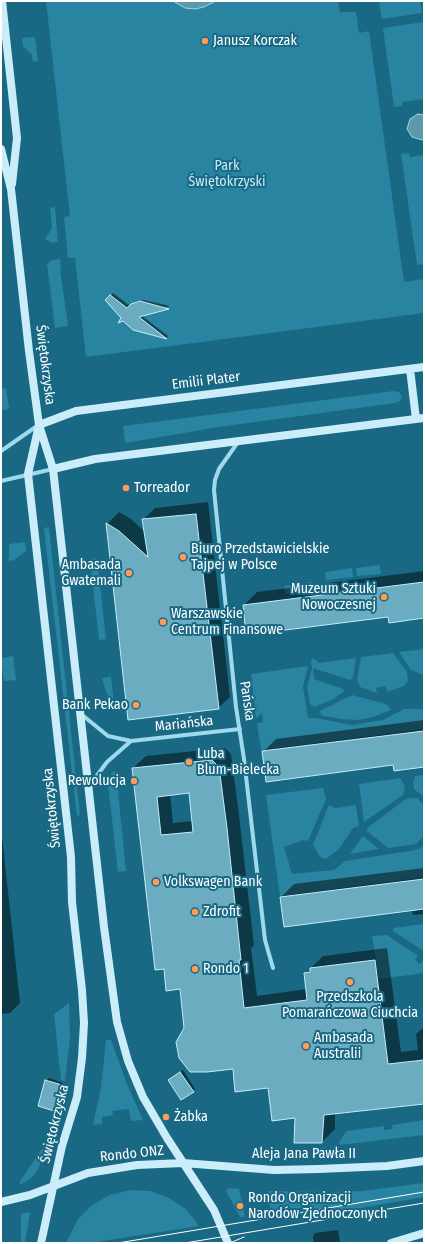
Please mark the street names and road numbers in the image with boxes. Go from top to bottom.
street label: Świętokrzyska [32,324,58,406]
street label: Emilii Plater [171,368,241,394]
street label: Pańska [236,680,258,722]
street label: Mariańska [154,713,214,735]
street label: Świętokrzyska [39,767,65,849]
street label: Świętokrzyska [37,1083,73,1165]
street label: Rondo ONZ [99,1142,165,1166]
street label: Aleja Jana Pawła II [252,1146,356,1162]

